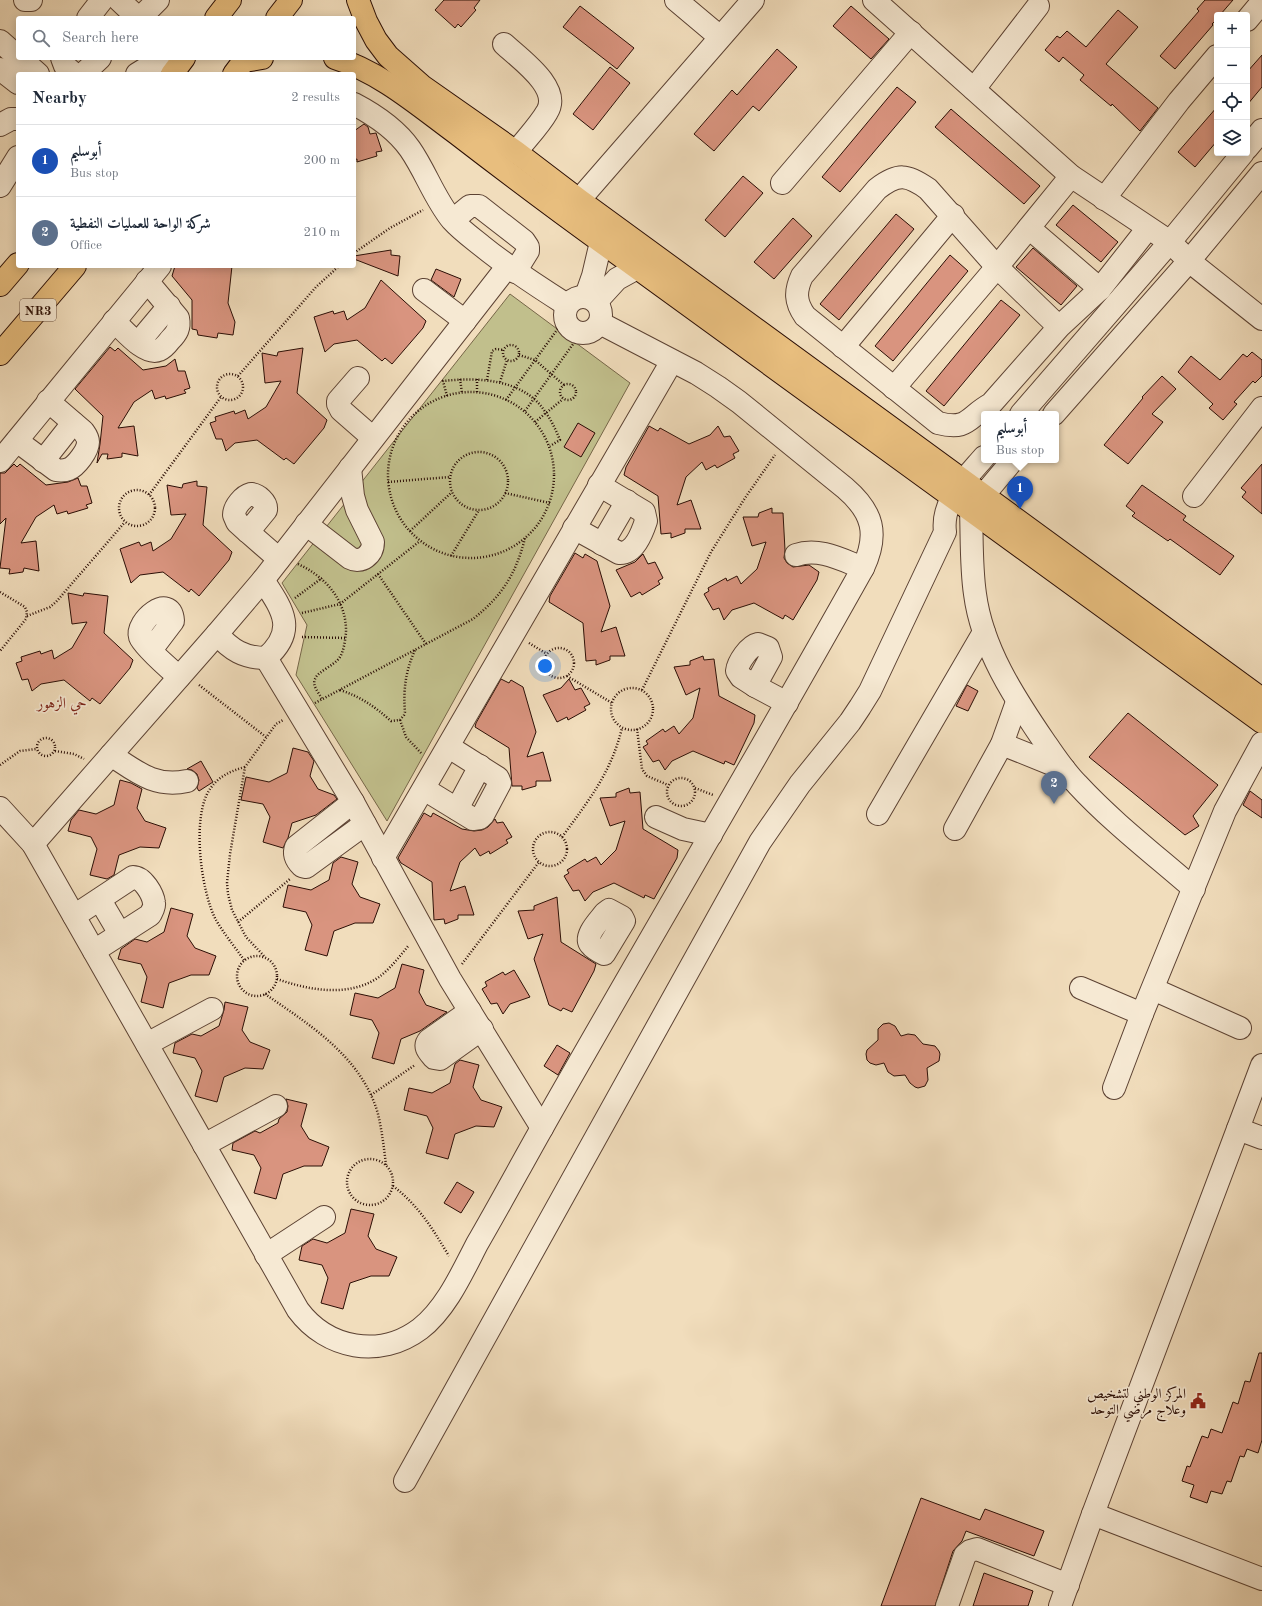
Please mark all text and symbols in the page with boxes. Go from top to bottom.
map controls [1214,12,1250,156]
button: + [1214,12,1250,48]
search box [16,16,356,60]
icon: search [30,27,52,49]
text: Search here [62,31,139,46]
button: − [1214,48,1250,84]
button: locate [1214,84,1250,120]
text: Nearby [32,90,87,107]
text: 2 results [291,91,340,104]
button: layers [1214,120,1250,156]
text: أبوسليم [70,145,101,160]
text: 1 [41,154,49,167]
text: 200 m [303,154,340,167]
text: Bus stop [70,167,119,180]
text: شركة الواحة للعمليات النفطية [70,217,211,232]
text: 2 [41,226,49,239]
text: 210 m [303,226,340,239]
text: Office [70,239,102,252]
road number: NR3 [20,299,56,321]
popup [981,411,1059,463]
text: أبوسليم [996,422,1027,437]
text: Bus stop [996,444,1044,457]
pin: 1 [1007,476,1033,509]
your location [535,656,555,676]
district label: حي الزهور [35,696,87,715]
pin: 2 [1041,771,1067,804]
place label: المركز الوطني لتشخيص وعلاج مرضي التوحد [1087,1386,1186,1423]
public building icon: المركز الوطني لتشخيص وعلاج مرضي التوحد [1189,1392,1207,1410]

